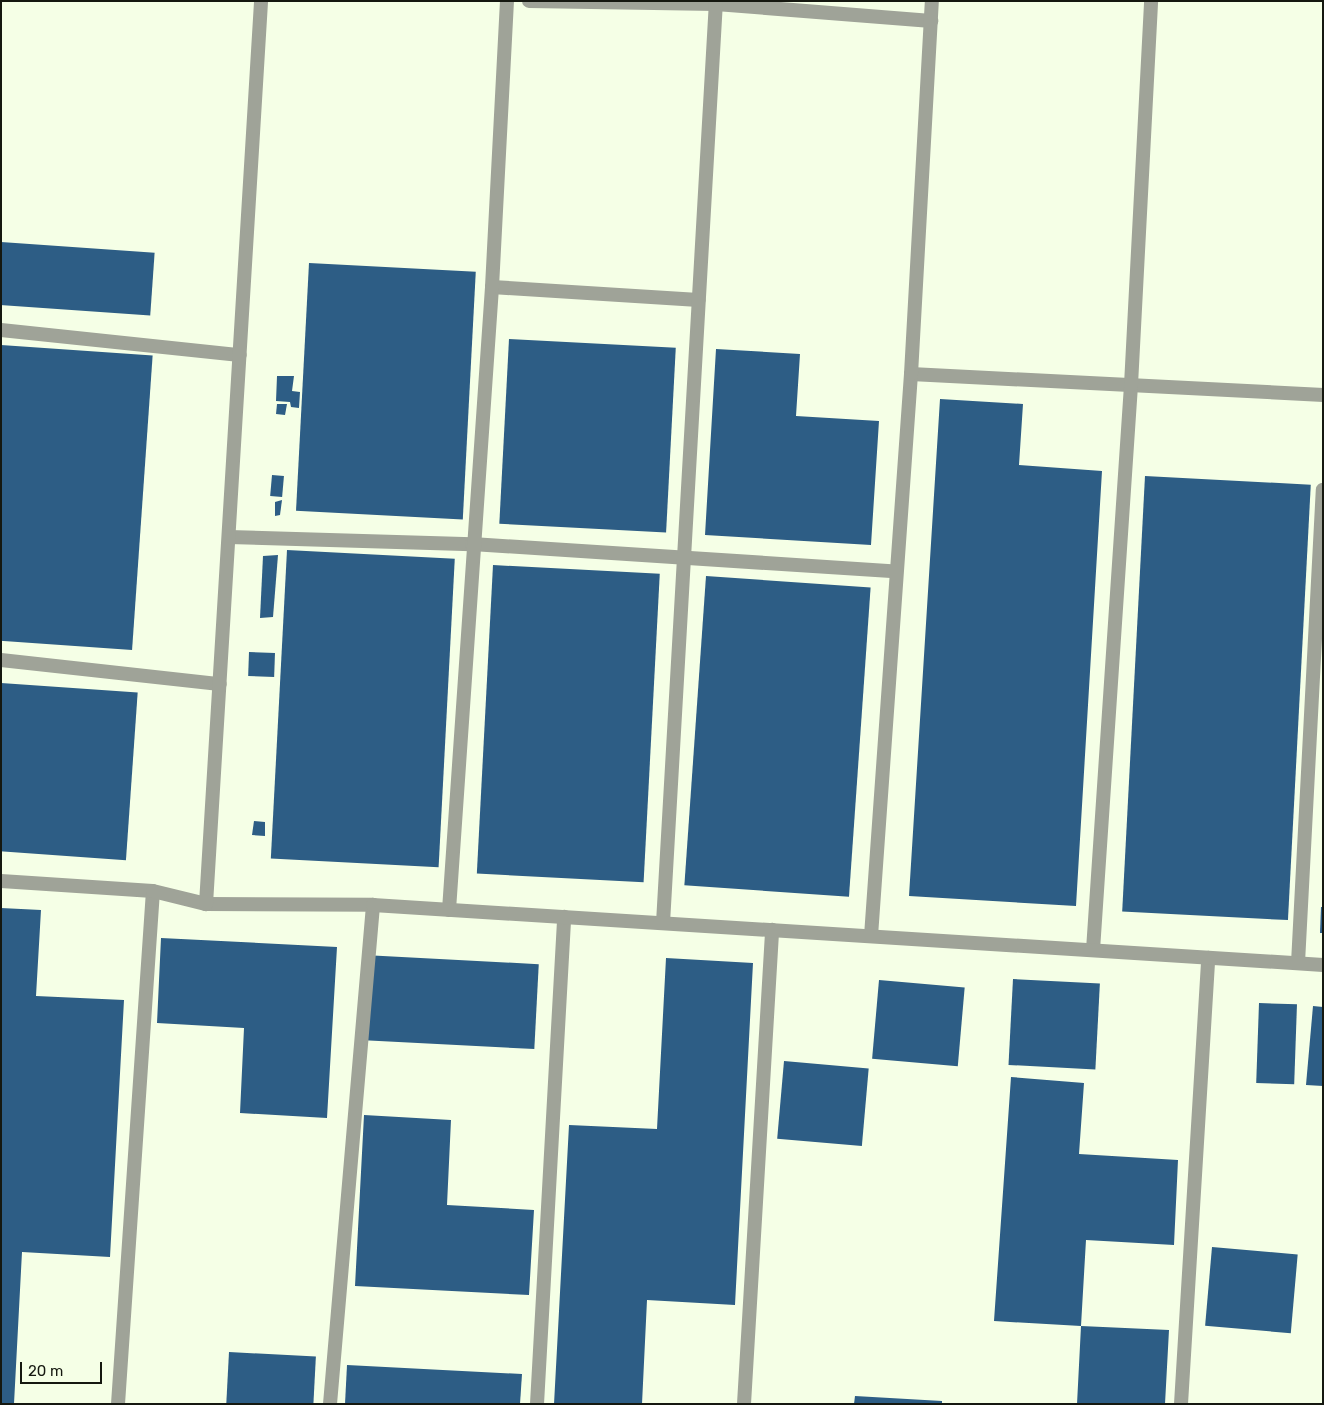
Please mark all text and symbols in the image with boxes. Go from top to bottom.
scale bar [22,1352,105,1384]
text: 20 m [28,1362,63,1380]

